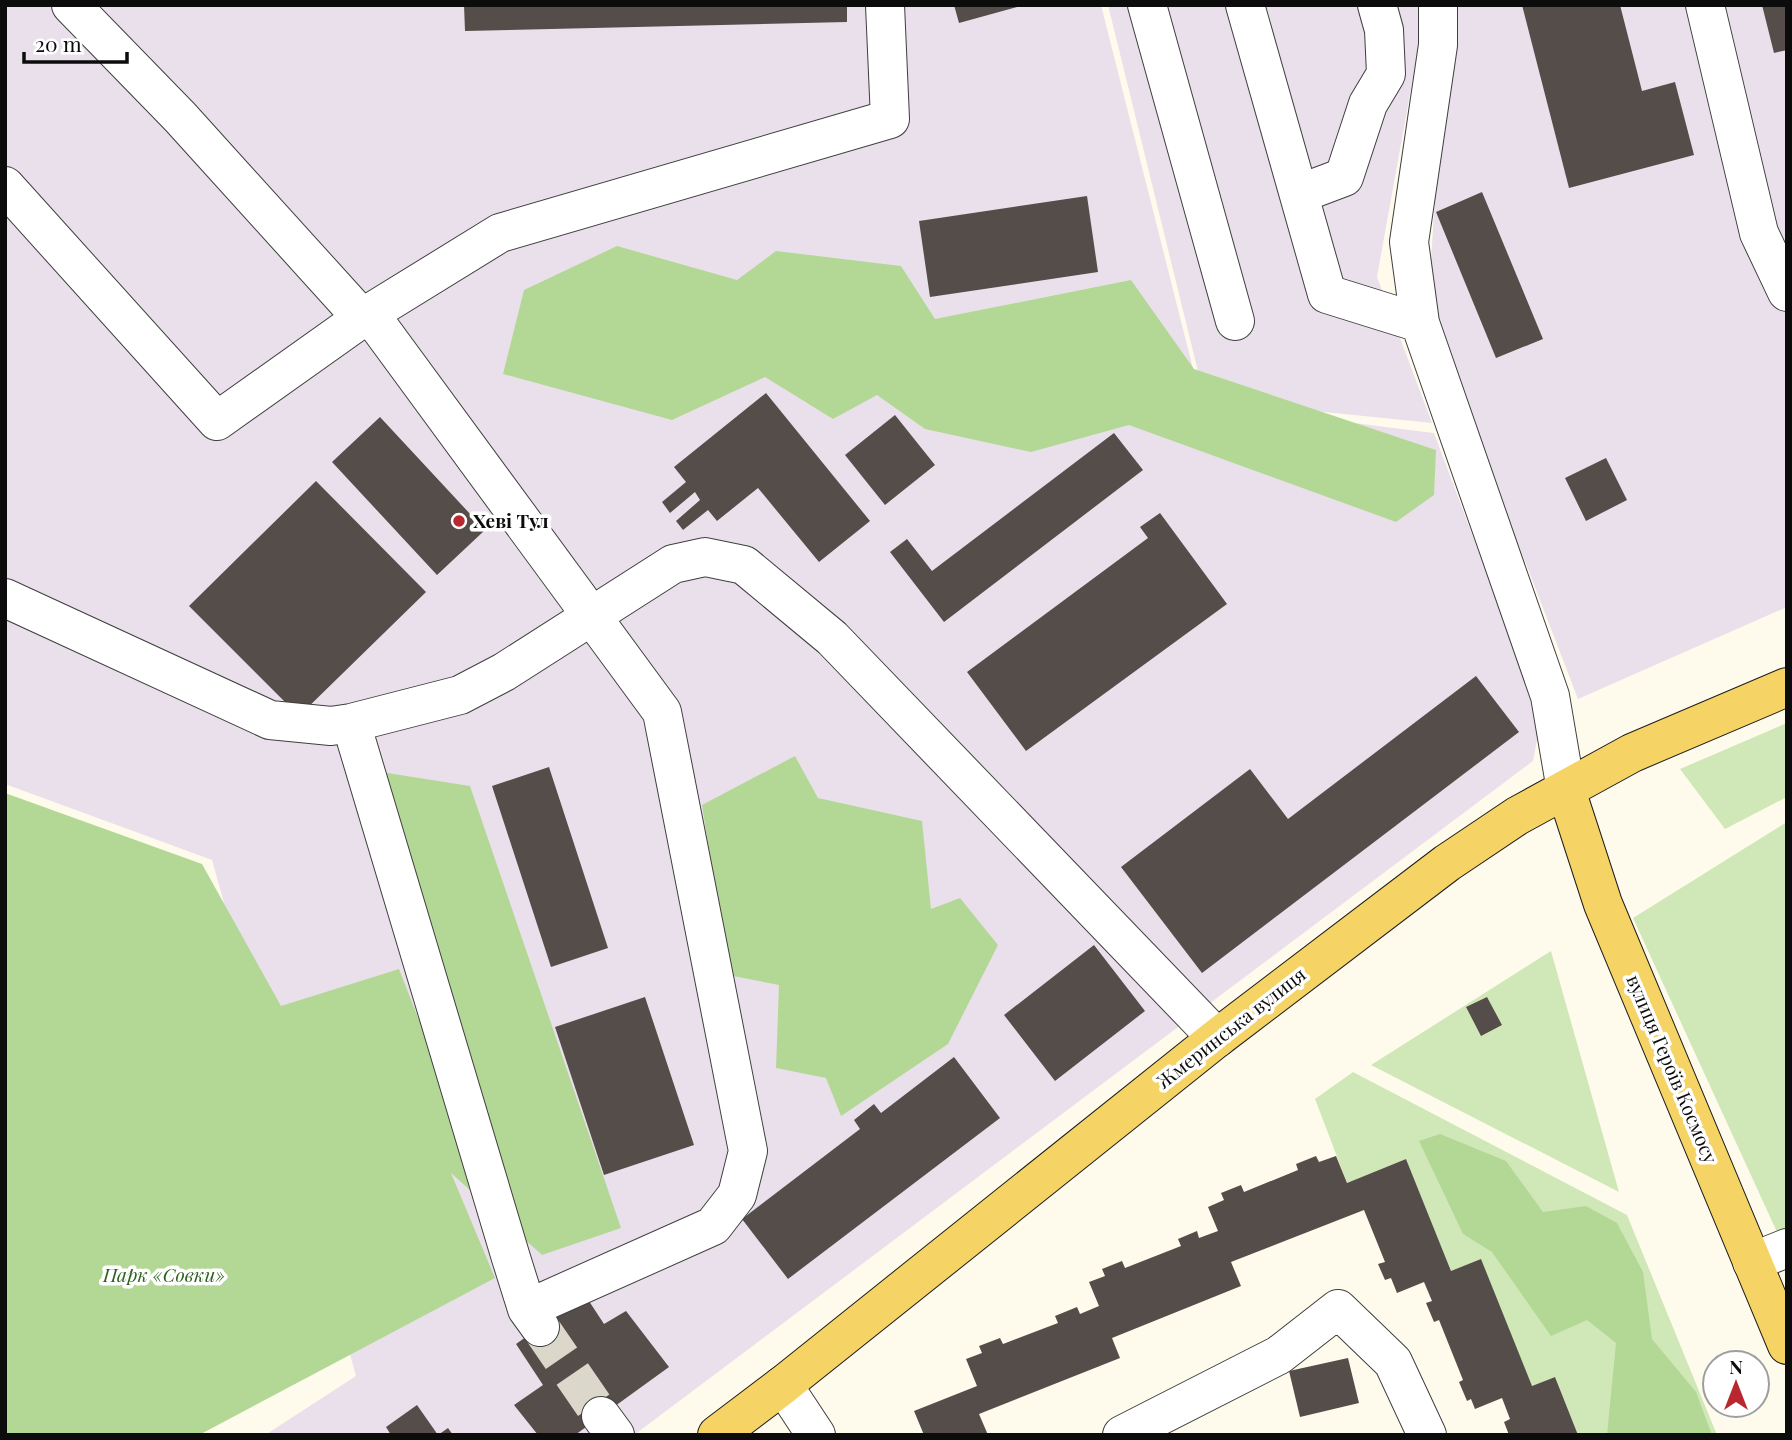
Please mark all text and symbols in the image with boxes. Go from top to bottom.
scale bar [24,21,128,65]
text: 20 m [35,29,82,57]
place label: Хеві Тул [473,507,549,533]
marker: Хеві Тул [451,513,467,529]
street label: Жмеринська вулиця [1150,961,1310,1094]
street label: вулиця Героїв Космосу [1621,970,1725,1167]
park label: Парк «Совки» [102,1261,225,1287]
north arrow [1701,1349,1771,1419]
text: N [1729,1353,1743,1379]

